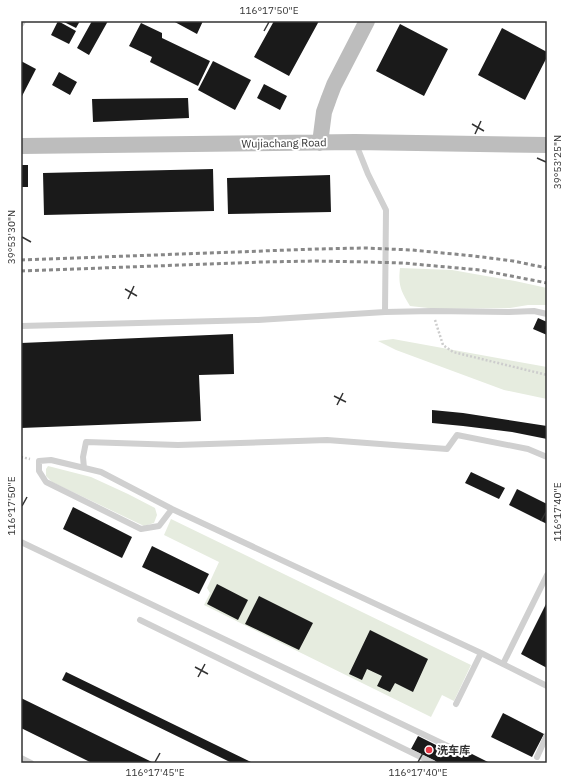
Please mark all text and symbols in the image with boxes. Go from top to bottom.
text: 116°17'50"E [239,4,299,17]
street label: Wujiachang Road [241,135,327,151]
text: 39°53'25"N [551,135,564,189]
text: 39°53'30"N [5,210,18,264]
text: 116°17'50"E [5,476,18,536]
text: 116°17'40"E [551,482,564,542]
place label: 洗车库 [437,743,470,757]
marker: 洗车库 [424,745,434,755]
text: 116°17'45"E [125,766,185,779]
text: 116°17'40"E [388,766,448,779]

